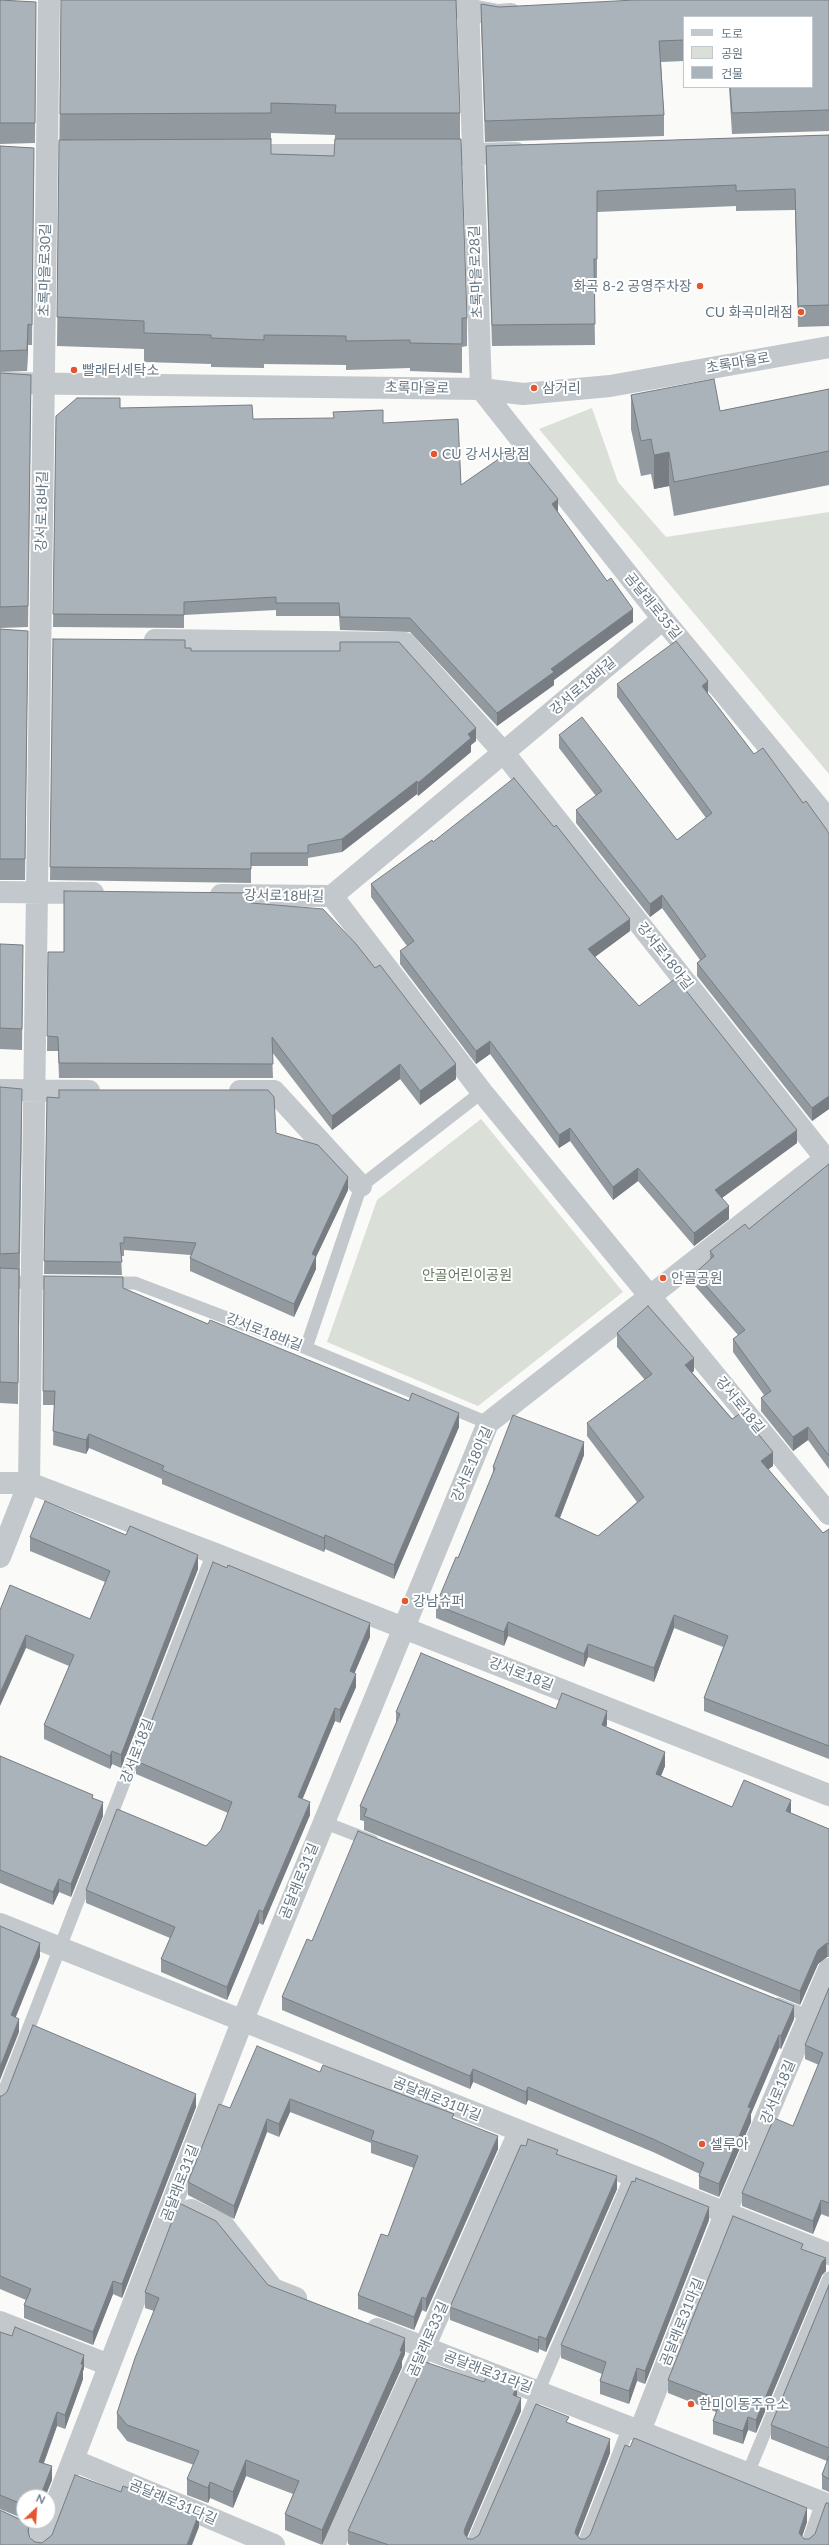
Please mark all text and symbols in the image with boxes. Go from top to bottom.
legend [683,16,813,88]
text: 도로 [721,26,743,41]
text: 공원 [721,46,743,61]
text: 건물 [721,66,743,81]
street label: 초록마을로30길 [36,223,54,317]
street label: 초록마을로28길 [466,225,486,319]
place label: 화곡 8-2 공영주차장 [573,278,692,294]
marker: 화곡 8-2 공영주차장 [695,281,705,291]
place label: CU 화곡미래점 [705,304,793,320]
marker: CU 화곡미래점 [796,307,806,317]
street label: 초록마을로 [705,349,771,377]
place label: 빨래터세탁소 [82,362,159,378]
marker: 빨래터세탁소 [69,365,79,375]
street label: 초록마을로 [385,379,449,397]
place label: 삼거리 [542,380,581,396]
marker: 삼거리 [529,383,539,393]
place label: CU 강서사랑점 [442,446,530,462]
marker: CU 강서사랑점 [429,449,439,459]
street label: 강서로18바길 [33,471,51,551]
street label: 곰달래로35길 [621,569,685,643]
street label: 강서로18바길 [547,654,619,718]
street label: 강서로18바길 [244,887,324,905]
street label: 강서로18아길 [634,919,696,993]
park label: 안골어린이공원 [422,1267,512,1283]
place label: 안골공원 [671,1270,723,1286]
marker: 안골공원 [658,1273,668,1283]
street label: 강서로18바길 [223,1310,305,1354]
street label: 강서로18길 [712,1373,768,1437]
street label: 강서로18아길 [448,1424,496,1504]
place label: 강남슈퍼 [413,1593,465,1609]
marker: 강남슈퍼 [400,1596,410,1606]
street label: 강서로18길 [486,1654,556,1694]
street label: 강서로18길 [117,1716,157,1786]
street label: 곰달래로31길 [276,1840,322,1922]
street label: 강서로18길 [757,2058,799,2126]
street label: 곰달래로31마길 [390,2074,484,2124]
place label: 셀루아 [710,2136,749,2152]
marker: 셀루아 [697,2139,707,2149]
street label: 곰달래로31길 [158,2142,202,2224]
street label: 곰달래로31마길 [657,2275,707,2369]
street label: 곰달래로33길 [404,2299,452,2379]
street label: 곰달래로31라길 [441,2347,535,2397]
place label: 한미이동주유소 [699,2396,789,2412]
marker: 한미이동주유소 [686,2399,696,2409]
street label: 곰달래로31다길 [127,2476,219,2528]
north arrow [16,2489,56,2529]
text: N [34,2491,47,2506]

